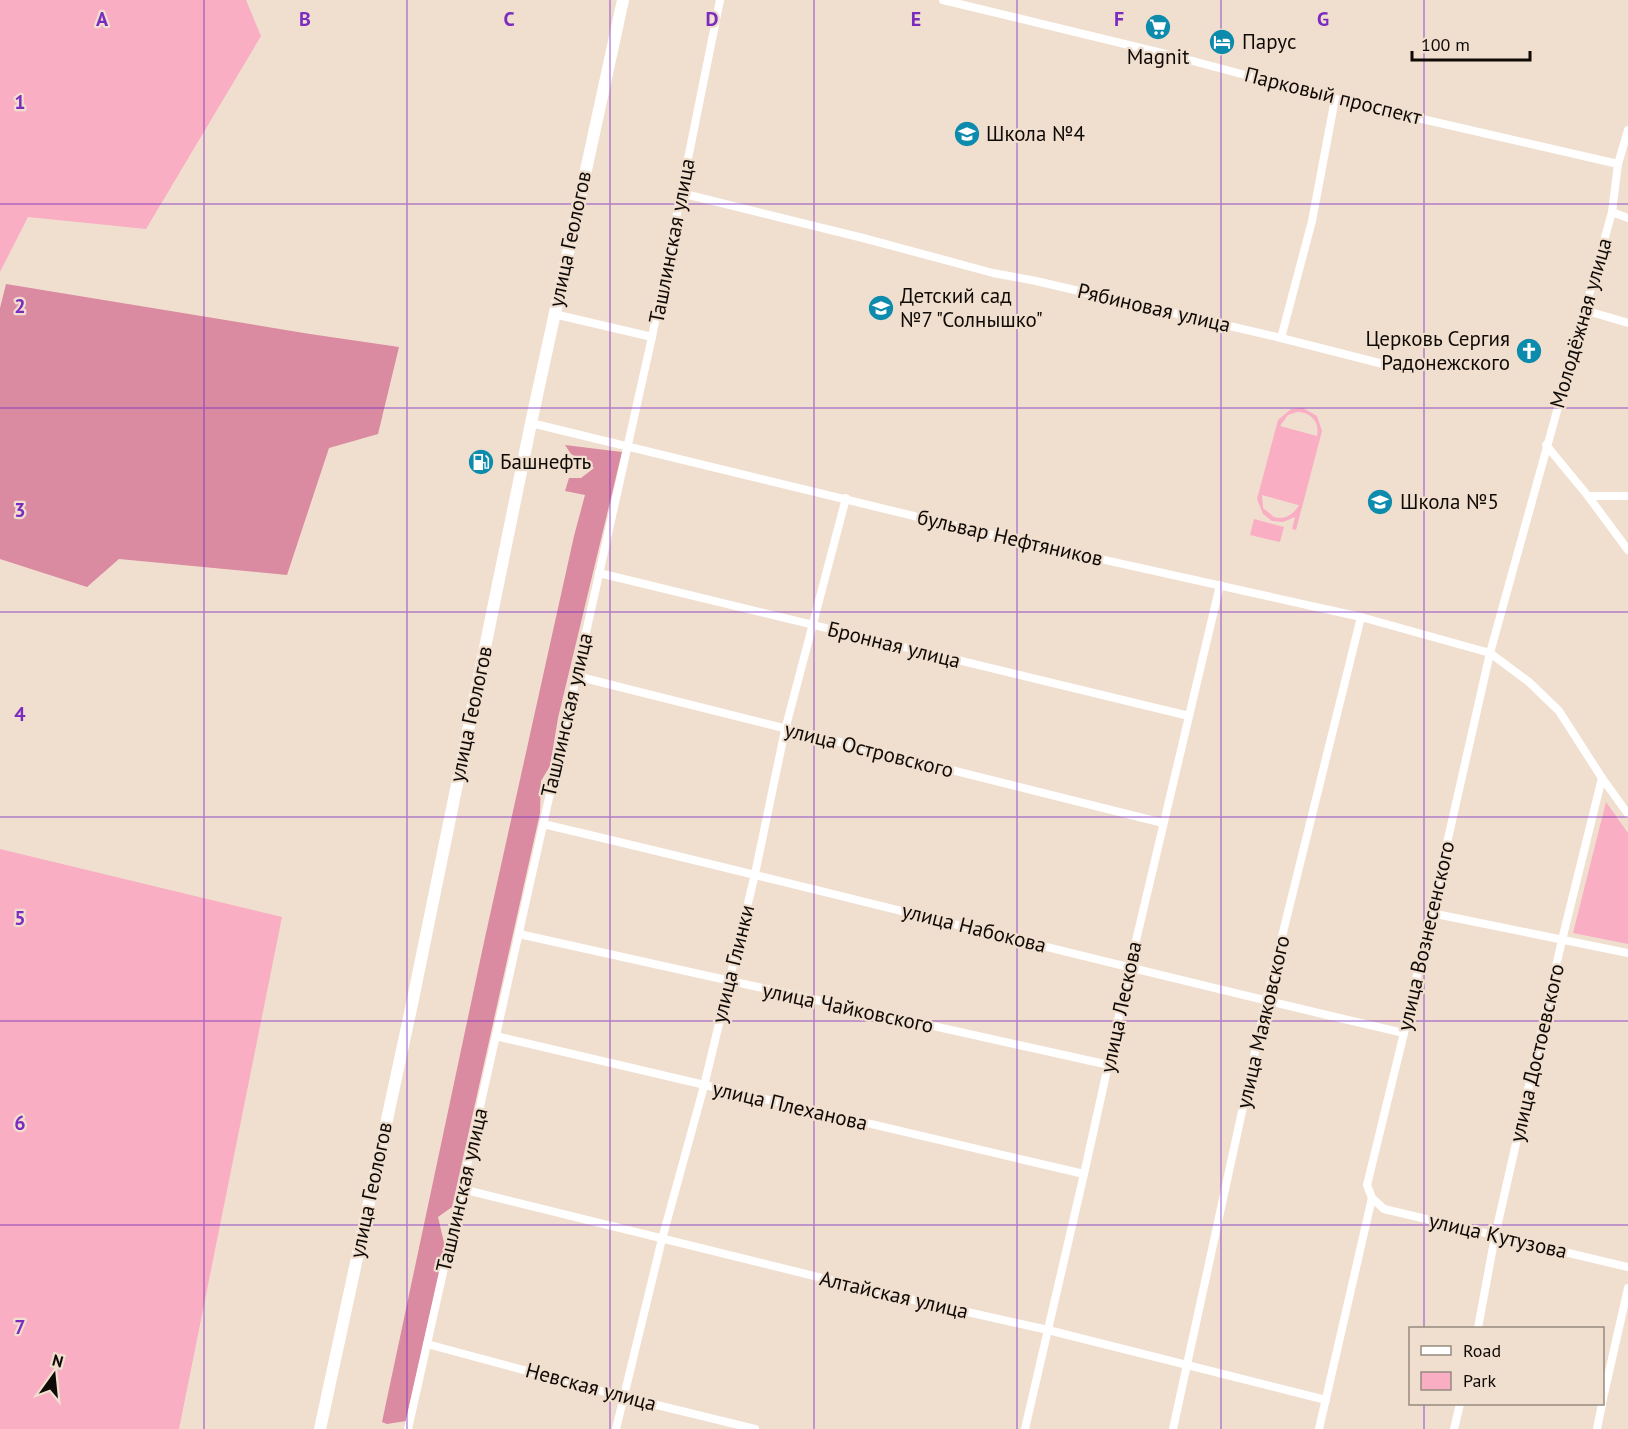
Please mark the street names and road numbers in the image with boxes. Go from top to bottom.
street label: Парковый проспект [1242,60,1425,131]
street label: Ташлинская улица [642,156,701,326]
street label: улица Геологов [542,168,597,309]
street label: Молодёжная улица [1543,235,1618,411]
street label: Рябиновая улица [1075,277,1233,338]
street label: бульвар Нефтяников [915,503,1106,572]
street label: Бронная улица [825,615,964,674]
street label: Ташлинская улица [535,630,599,800]
street label: улица Геологов [443,643,498,784]
street label: улица Островского [782,715,956,784]
street label: улица Вознесенского [1391,838,1460,1033]
street label: улица Набокова [899,897,1049,959]
street label: улица Глинки [705,902,760,1026]
street label: улица Маяковского [1229,933,1296,1111]
street label: улица Лескова [1093,939,1148,1075]
street label: улица Достоевского [1503,961,1570,1145]
street label: улица Чайковского [760,976,936,1039]
street label: улица Плеханова [710,1075,870,1136]
street label: Ташлинская улица [430,1105,494,1275]
street label: улица Геологов [343,1119,398,1260]
street label: улица Кутузова [1426,1206,1570,1265]
street label: Алтайская улица [817,1264,971,1325]
street label: Невская улица [523,1356,659,1417]

